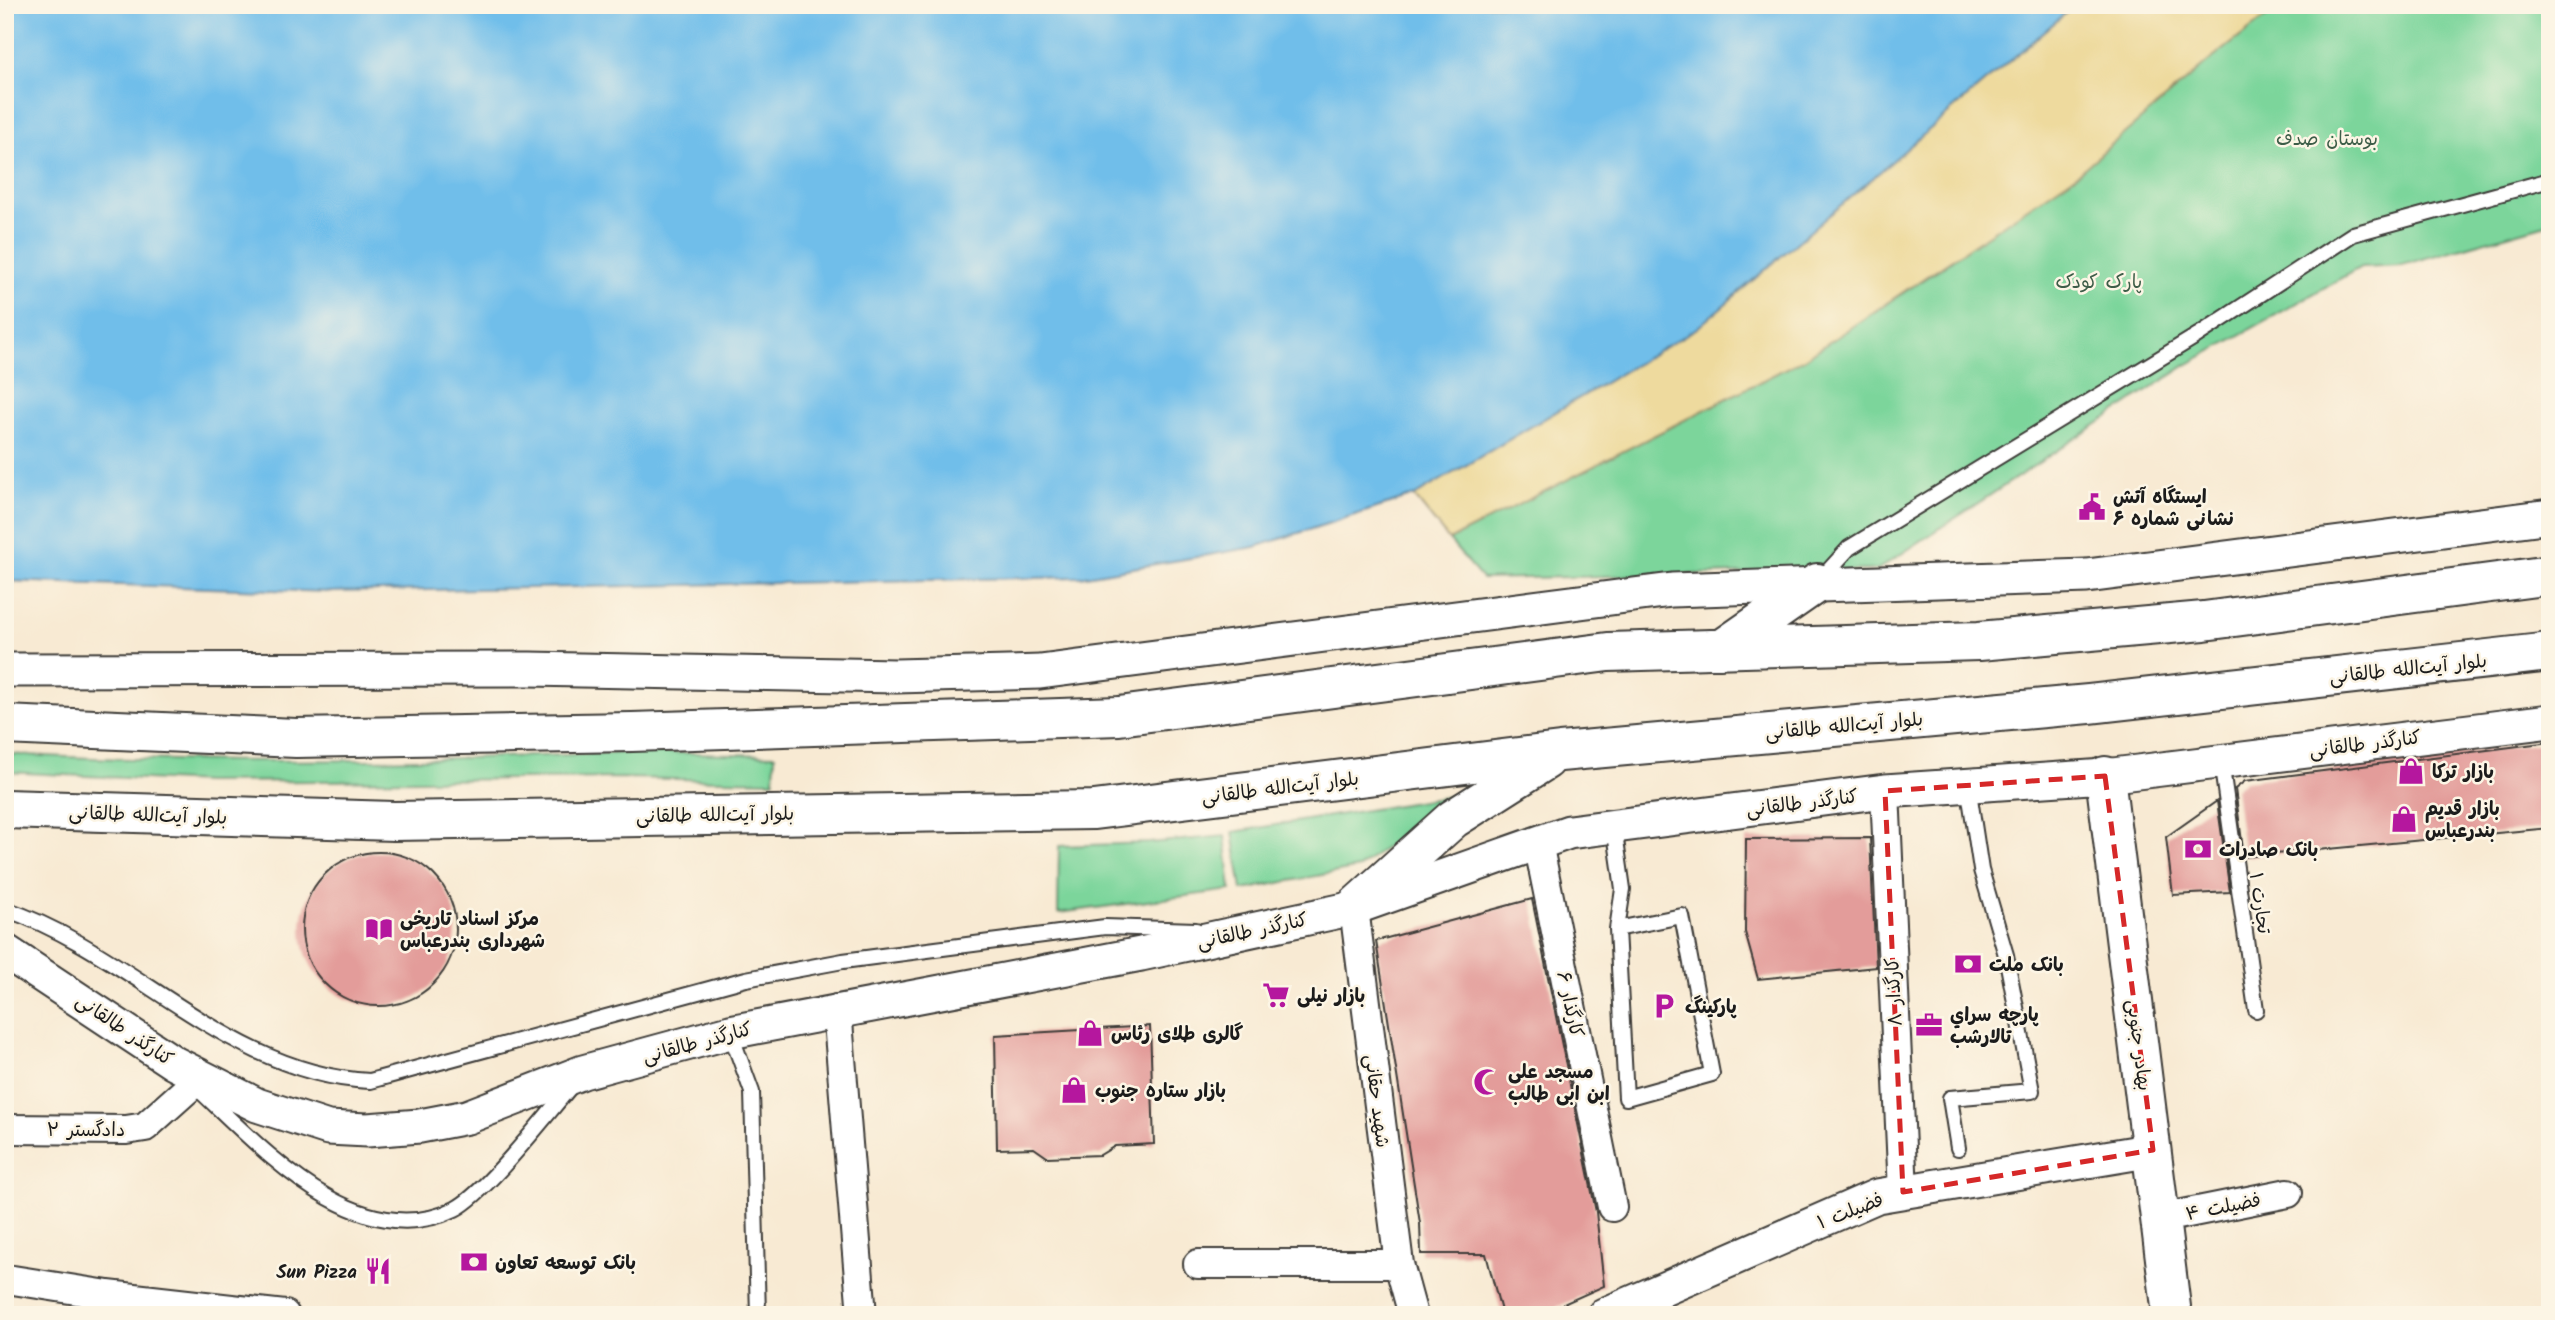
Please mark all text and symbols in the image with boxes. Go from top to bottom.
park label: بوستان صدف [2276,125,2378,155]
park label: پارک کودک [2056,268,2142,298]
place label: ایستگاه آتش نشانی شماره ۶ [2113,483,2234,535]
public building icon: ایستگاه آتش نشانی شماره ۶ [2077,492,2107,522]
street label: بلوار آیت‌الله طالقانی [2328,647,2489,693]
street label: بلوار آیت‌الله طالقانی [1764,705,1924,749]
street label: کنارگذر طالقانی [2308,723,2423,767]
shop icon: بازار ترکا [2396,756,2426,786]
place label: بازار ترکا [2432,758,2494,788]
street label: بلوار آیت‌الله طالقانی [1200,764,1361,814]
street label: کنارگذر طالقانی [1745,782,1860,826]
place label: بازار قدیم بندرعباس [2425,795,2500,847]
street label: بلوار آیت‌الله طالقانی [68,798,228,834]
street label: بلوار آیت‌الله طالقانی [636,800,794,832]
shop icon: بازار قدیم بندرعباس [2389,804,2419,834]
bank icon: بانک صادرات [2183,834,2213,864]
place label: بانک صادرات [2219,836,2318,866]
street label: تجارت ۱ [2240,871,2278,936]
place label: مرکز اسناد تاریخی شهرداری بندرعباس [400,905,545,957]
street label: کنارگذر طالقانی [1194,906,1311,958]
library icon: مرکز اسناد تاریخی شهرداری بندرعباس [364,914,394,944]
bank icon: بانک ملت [1953,949,1983,979]
place label: بانک ملت [1989,951,2064,981]
street label: کارگذار ۸ [1878,957,1912,1027]
street label: کارگذار ۶ [1547,969,1591,1040]
supermarket icon: بازار نیلی [1261,980,1291,1010]
place label: بازار نیلی [1297,982,1365,1012]
street label: کنارگذر طالقانی [69,987,179,1075]
parking icon: پارکینگ [1649,991,1679,1021]
place label: پارکینگ [1685,993,1737,1023]
street label: بهادر جنوبی [2118,998,2159,1093]
place label: پارچه سراي تالارشب [1950,1001,2039,1053]
office icon: پارچه سراي تالارشب [1914,1010,1944,1040]
street label: کنارگذر طالقانی [639,1015,756,1073]
shop icon: گالری طلای رئاس [1075,1018,1105,1048]
place label: گالری طلای رئاس [1111,1020,1244,1050]
street label: شهید حقانی [1355,1053,1397,1150]
place label: مسجد علی ابن ابی طالب [1508,1058,1610,1110]
mosque icon: مسجد علی ابن ابی طالب [1472,1067,1502,1097]
shop icon: بازار ستاره جنوب [1059,1075,1089,1105]
place label: بازار ستاره جنوب [1095,1077,1226,1107]
street label: دادگستر ۲ [47,1116,125,1146]
street label: فضیلت ۱ [1813,1186,1888,1238]
street label: فضیلت ۴ [2183,1186,2264,1230]
bank icon: بانک توسعه تعاون [459,1247,489,1277]
place label: بانک توسعه تعاون [495,1249,636,1279]
restaurant icon: Sun Pizza [363,1256,393,1286]
place label: Sun Pizza [276,1258,357,1288]

